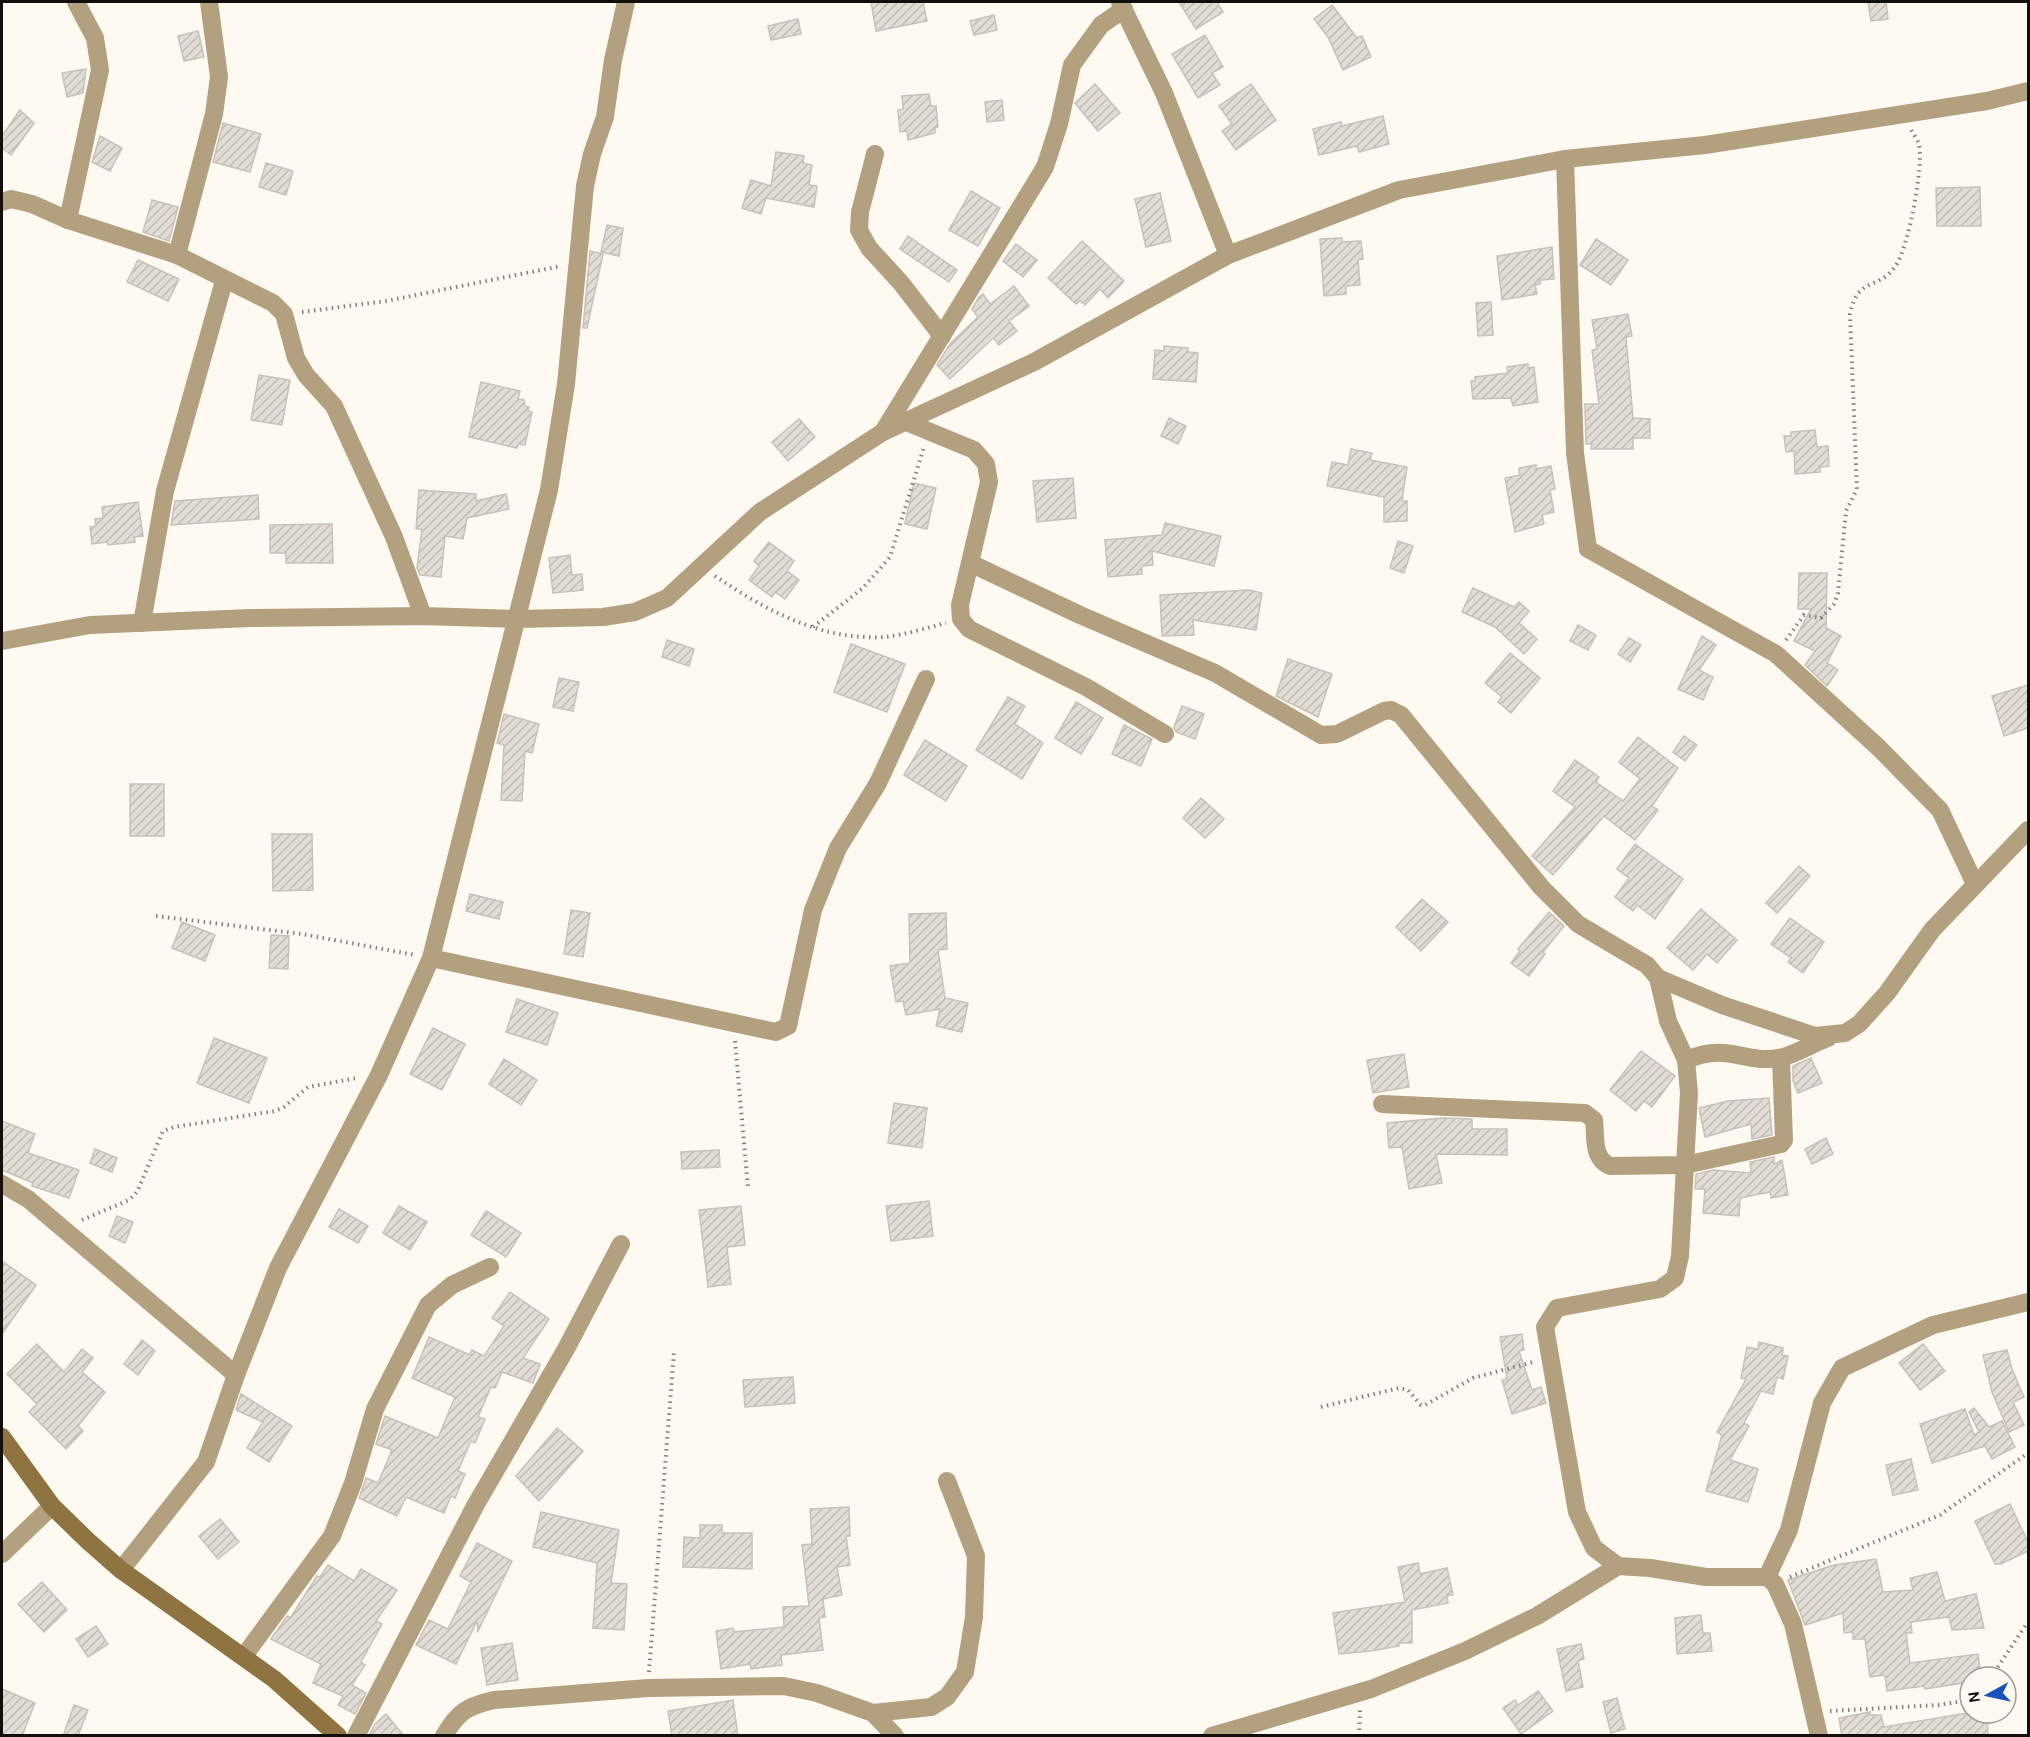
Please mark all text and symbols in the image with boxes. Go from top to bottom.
north arrow [1958,1665,2018,1725]
text: N [1963,1690,1984,1704]

